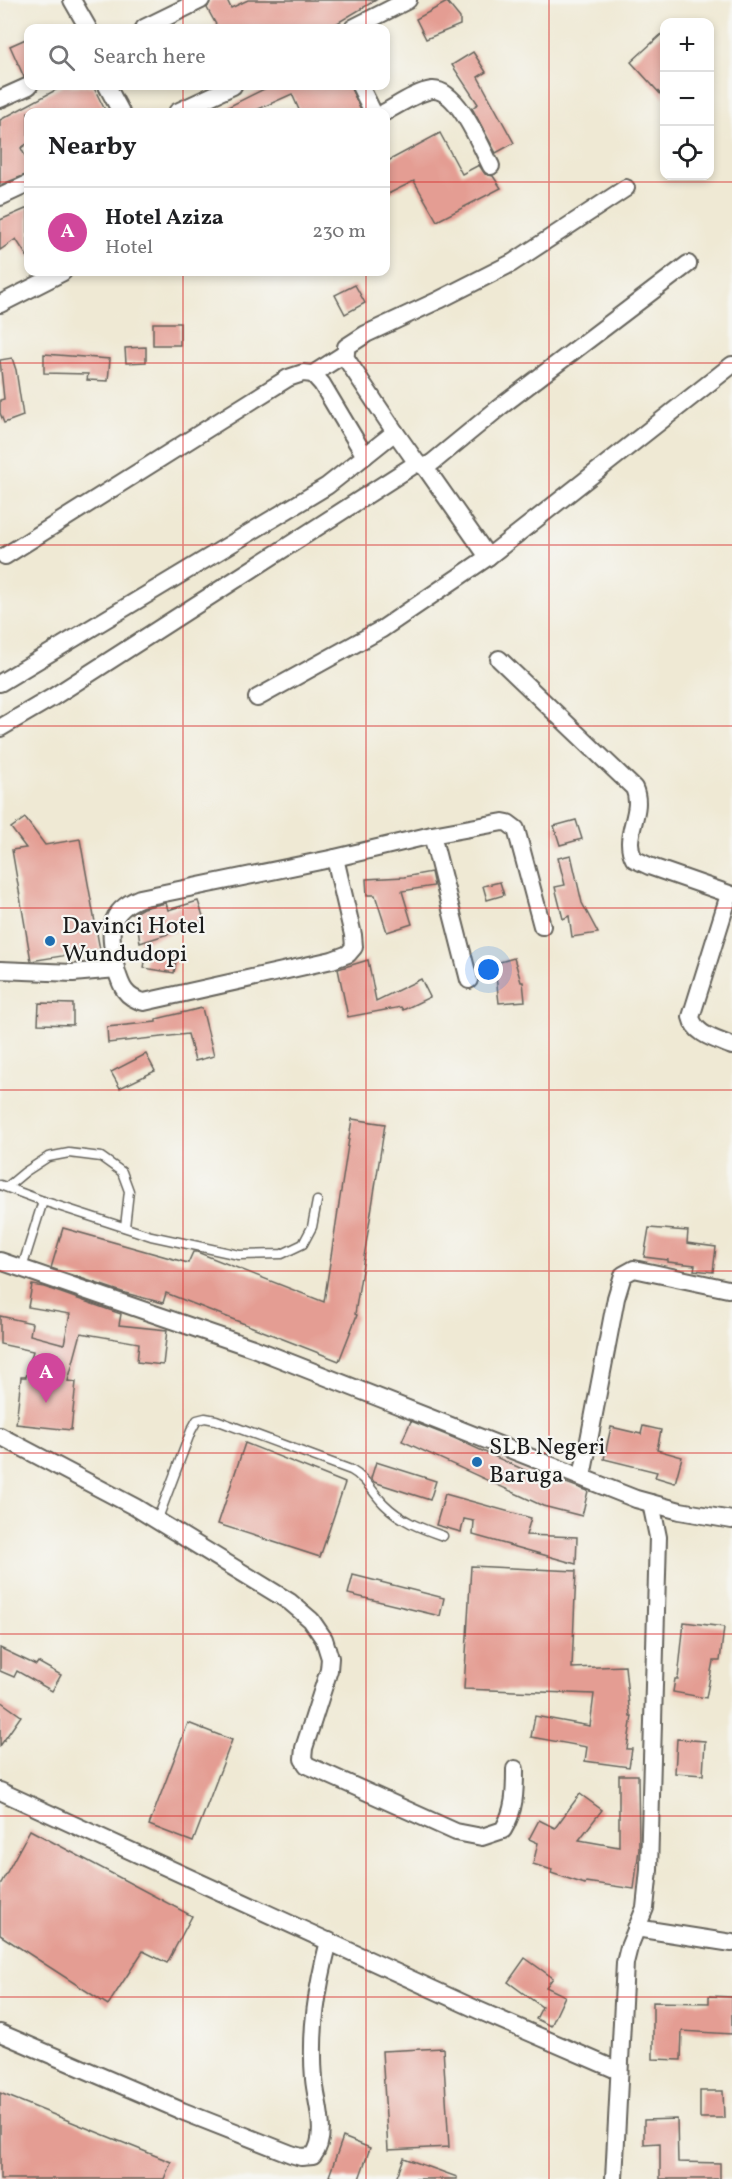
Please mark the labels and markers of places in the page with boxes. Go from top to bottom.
place label: Davinci Hotel Wundudopi [62,910,205,972]
marker: Davinci Hotel Wundudopi [43,934,57,948]
pin: A [26,1354,66,1403]
place label: SLB Negeri Baruga [489,1431,606,1493]
marker: SLB Negeri Baruga [470,1455,484,1469]

